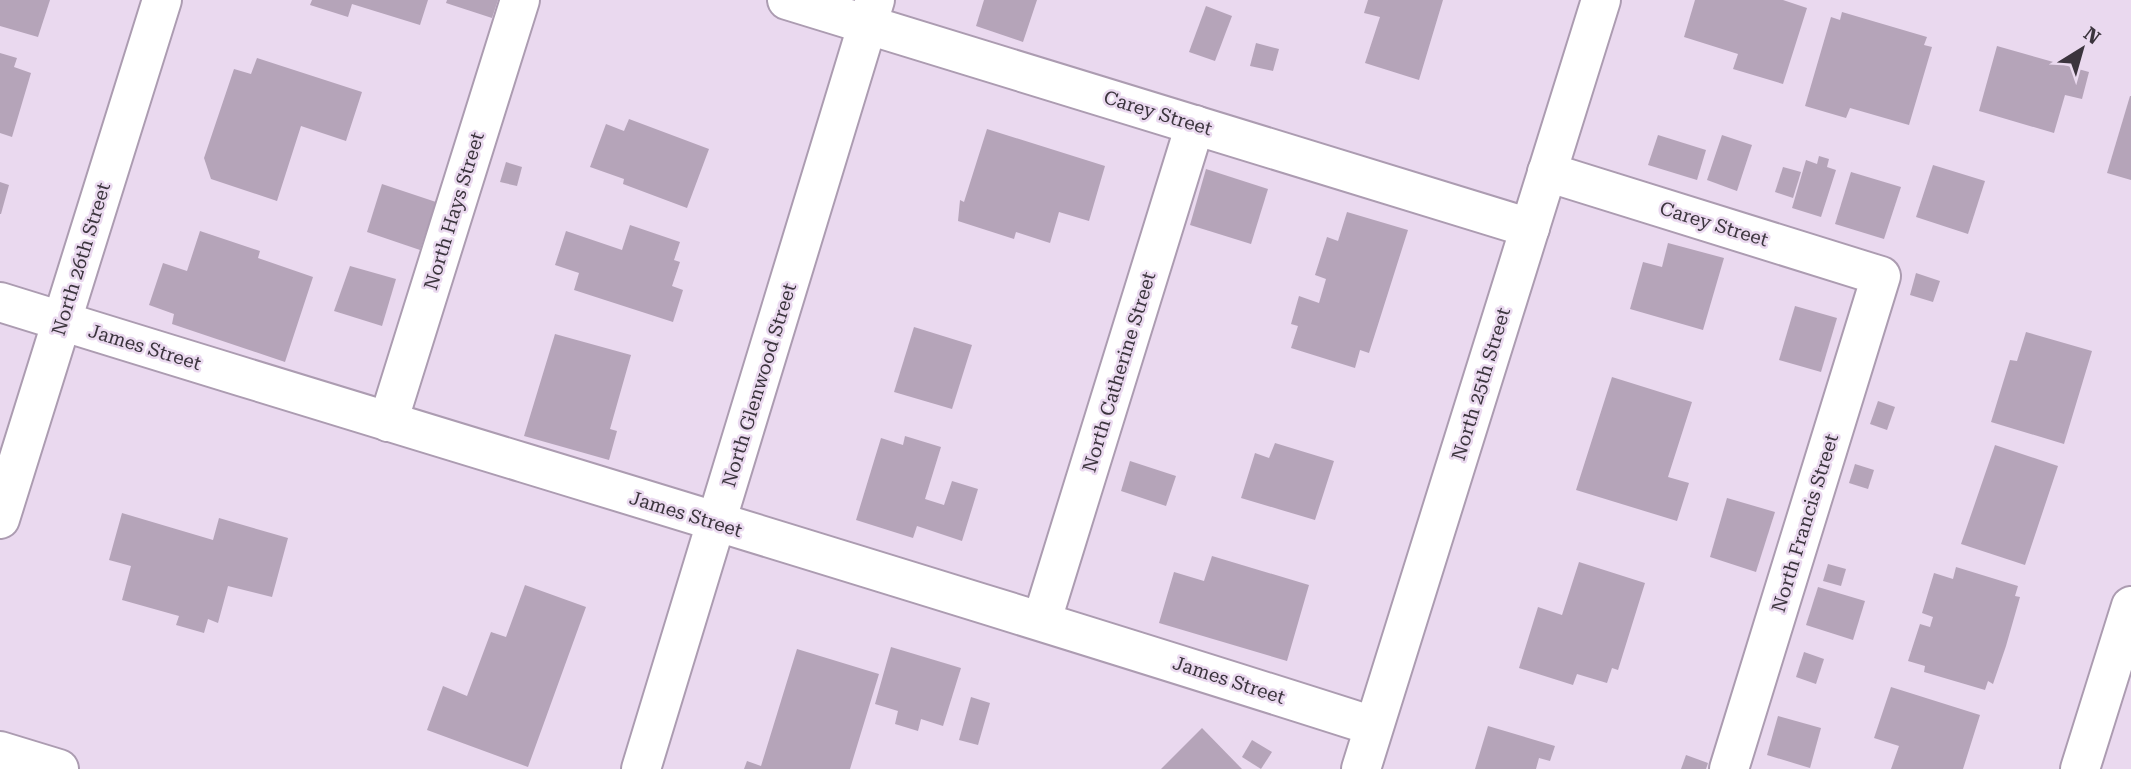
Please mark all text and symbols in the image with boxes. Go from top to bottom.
north arrow [2047,14,2117,84]
text: N [2079,22,2105,50]
street label: Carey Street [1101,86,1215,140]
street label: North Hays Street [419,129,489,293]
street label: North 26th Street [47,180,115,338]
street label: Carey Street [1657,197,1771,251]
street label: North Catherine Street [1078,269,1160,475]
street label: North Glenwood Street [717,280,801,490]
street label: North 25th Street [1447,305,1515,463]
street label: James Street [86,319,204,375]
street label: North Francis Street [1767,431,1843,615]
street label: James Street [627,486,745,542]
street label: James Street [1170,651,1288,709]

